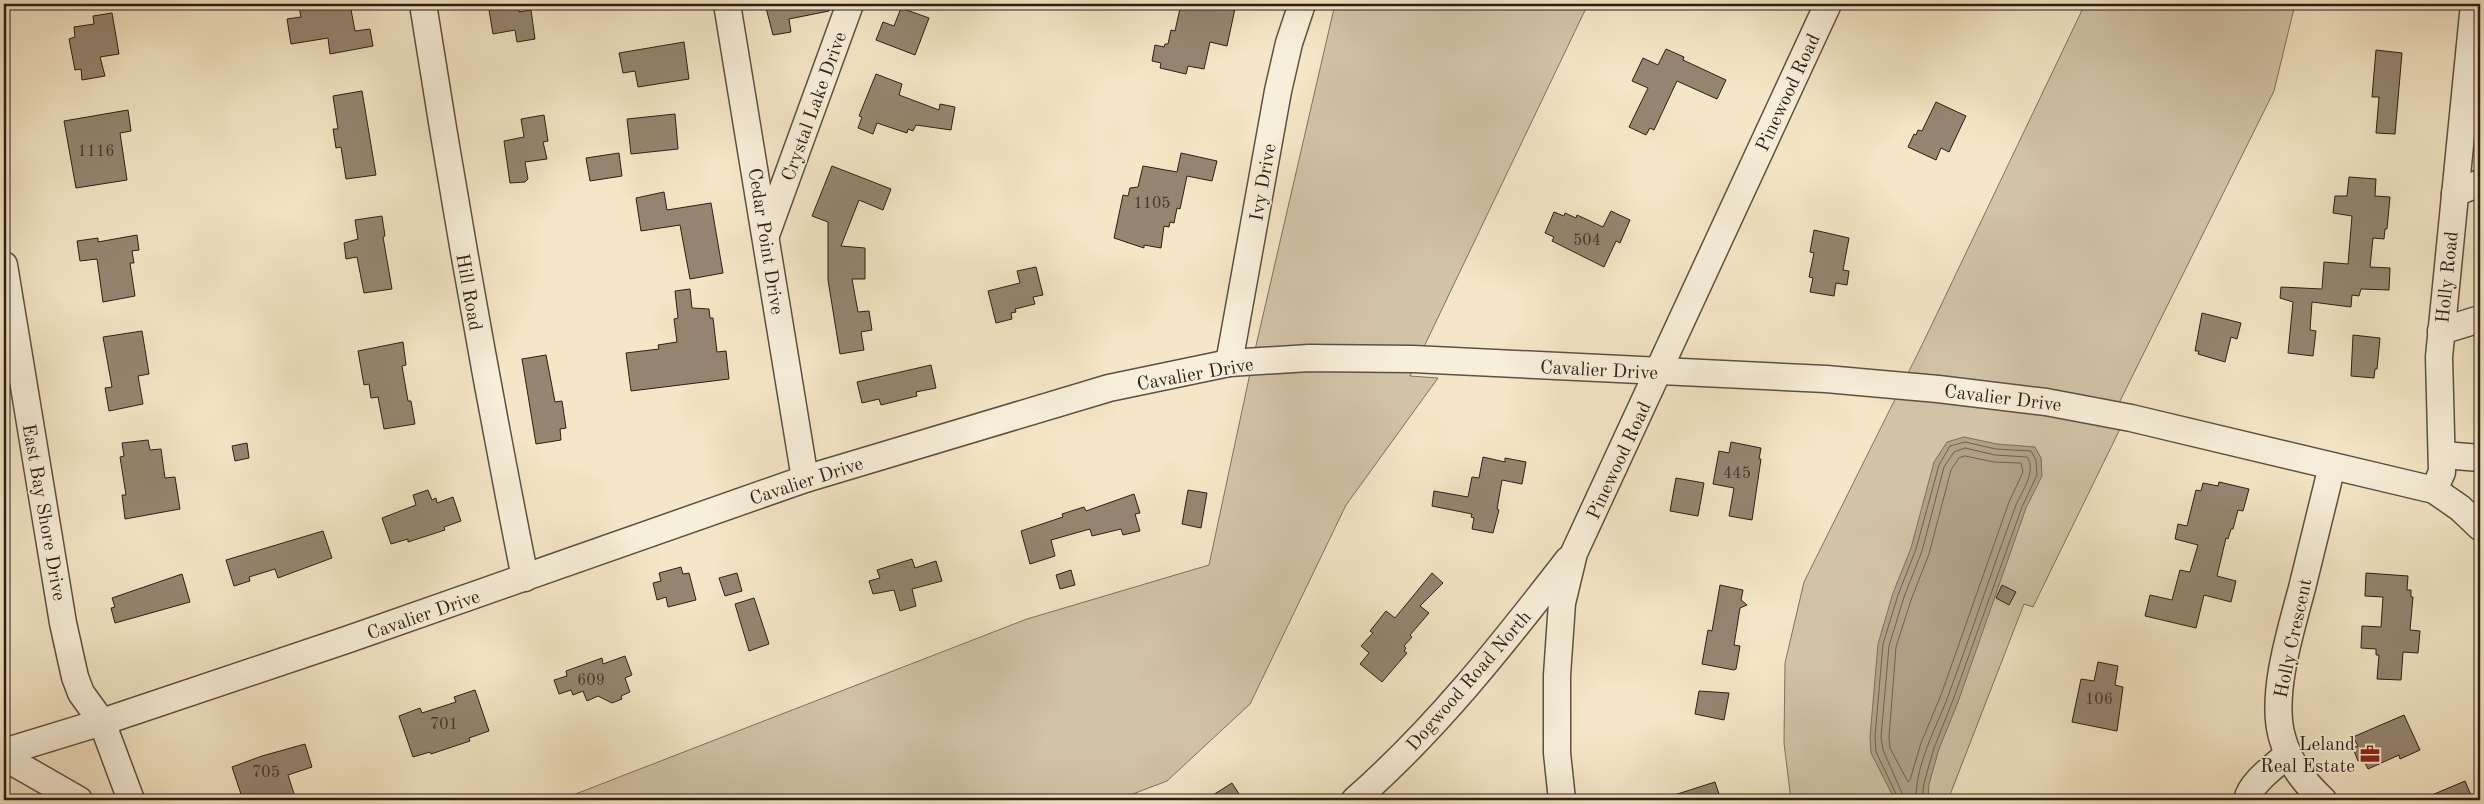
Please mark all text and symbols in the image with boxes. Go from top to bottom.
street label: Crystal Lake Drive [780,30,851,184]
street label: Pinewood Road [1754,31,1825,155]
street label: Ivy Drive [1248,142,1281,223]
house number: 1116 [77,144,115,160]
street label: Cedar Point Drive [744,167,786,316]
house number: 1105 [1133,196,1171,212]
street label: Holly Road [2434,230,2463,324]
house number: 504 [1573,233,1601,249]
street label: Hill Road [451,252,484,333]
street label: Cavalier Drive [1136,356,1255,395]
street label: Cavalier Drive [1539,359,1658,384]
street label: Cavalier Drive [1943,383,2062,416]
street label: Pinewood Road [1585,399,1656,523]
street label: East Bay Shore Drive [18,422,67,602]
street label: Cavalier Drive [748,455,866,510]
house number: 445 [1723,466,1751,482]
street label: Holly Crescent [2273,577,2316,700]
street label: Cavalier Drive [365,588,483,645]
street label: Dogwood Road North [1404,608,1536,755]
house number: 609 [577,673,605,689]
house number: 106 [2085,692,2113,708]
house number: 701 [430,717,458,733]
place label: Leland Real Estate [2260,736,2355,777]
office icon: Leland Real Estate [2359,743,2381,765]
house number: 705 [252,765,280,781]

